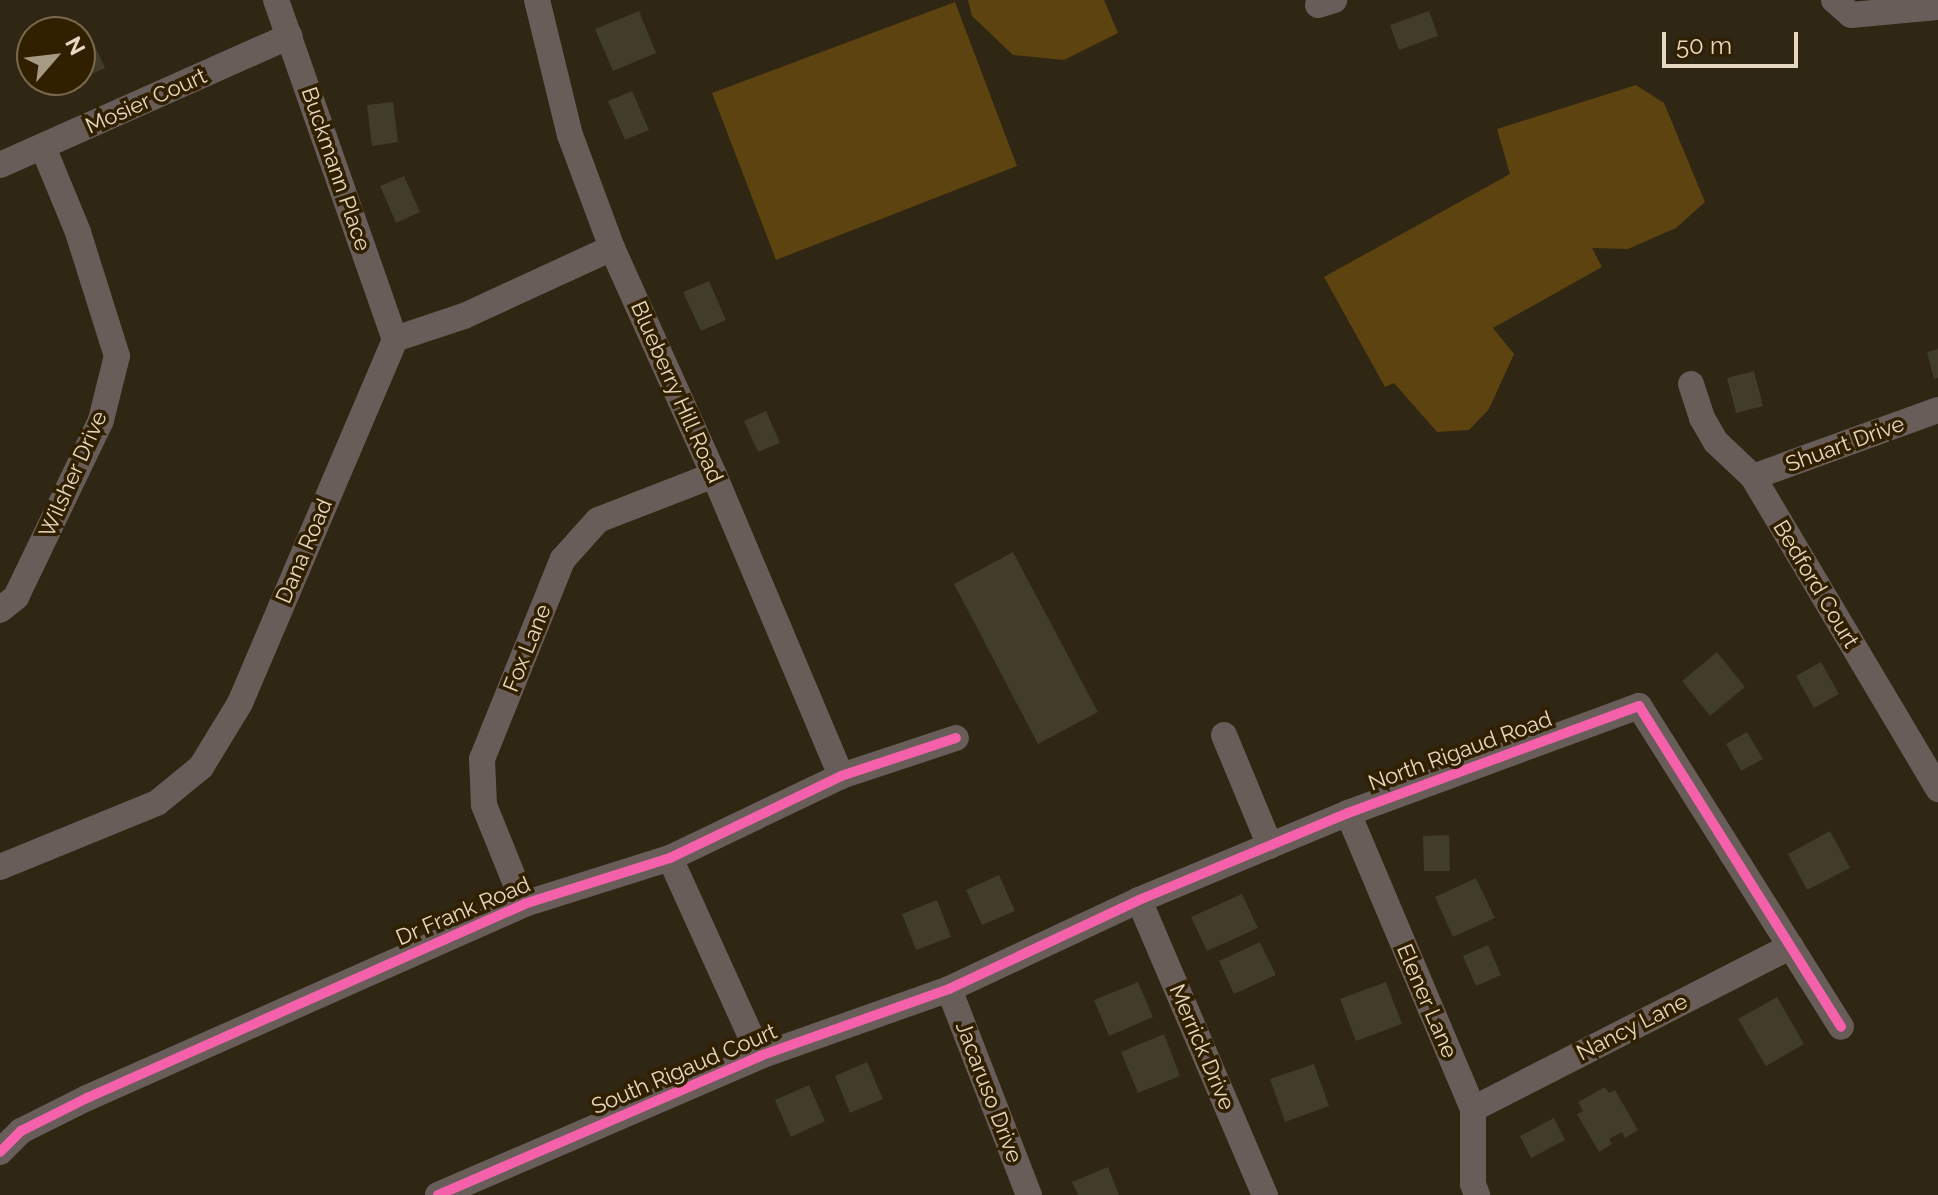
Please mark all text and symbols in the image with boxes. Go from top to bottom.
north arrow [16,16,96,96]
scale bar [1666,16,1802,66]
text: 50 m [1676,31,1732,60]
text: N [60,32,91,59]
street label: Mosier Court [81,62,211,140]
street label: Buckmann Place [296,84,376,254]
street label: Blueberry Hill Road [625,296,729,488]
street label: Wilsher Drive [33,407,113,541]
street label: Shuart Drive [1782,410,1908,478]
street label: Dana Road [270,495,338,607]
street label: Bedford Court [1768,515,1864,653]
street label: Fox Lane [498,600,556,696]
street label: North Rigaud Road [1365,706,1555,796]
street label: Dr Frank Road [392,871,534,951]
street label: Elener Lane [1391,940,1463,1062]
street label: Merrick Drive [1164,980,1240,1114]
street label: Nancy Lane [1572,988,1692,1066]
street label: South Rigaud Court [587,1018,781,1120]
street label: Jacaruso Drive [950,1018,1028,1166]

